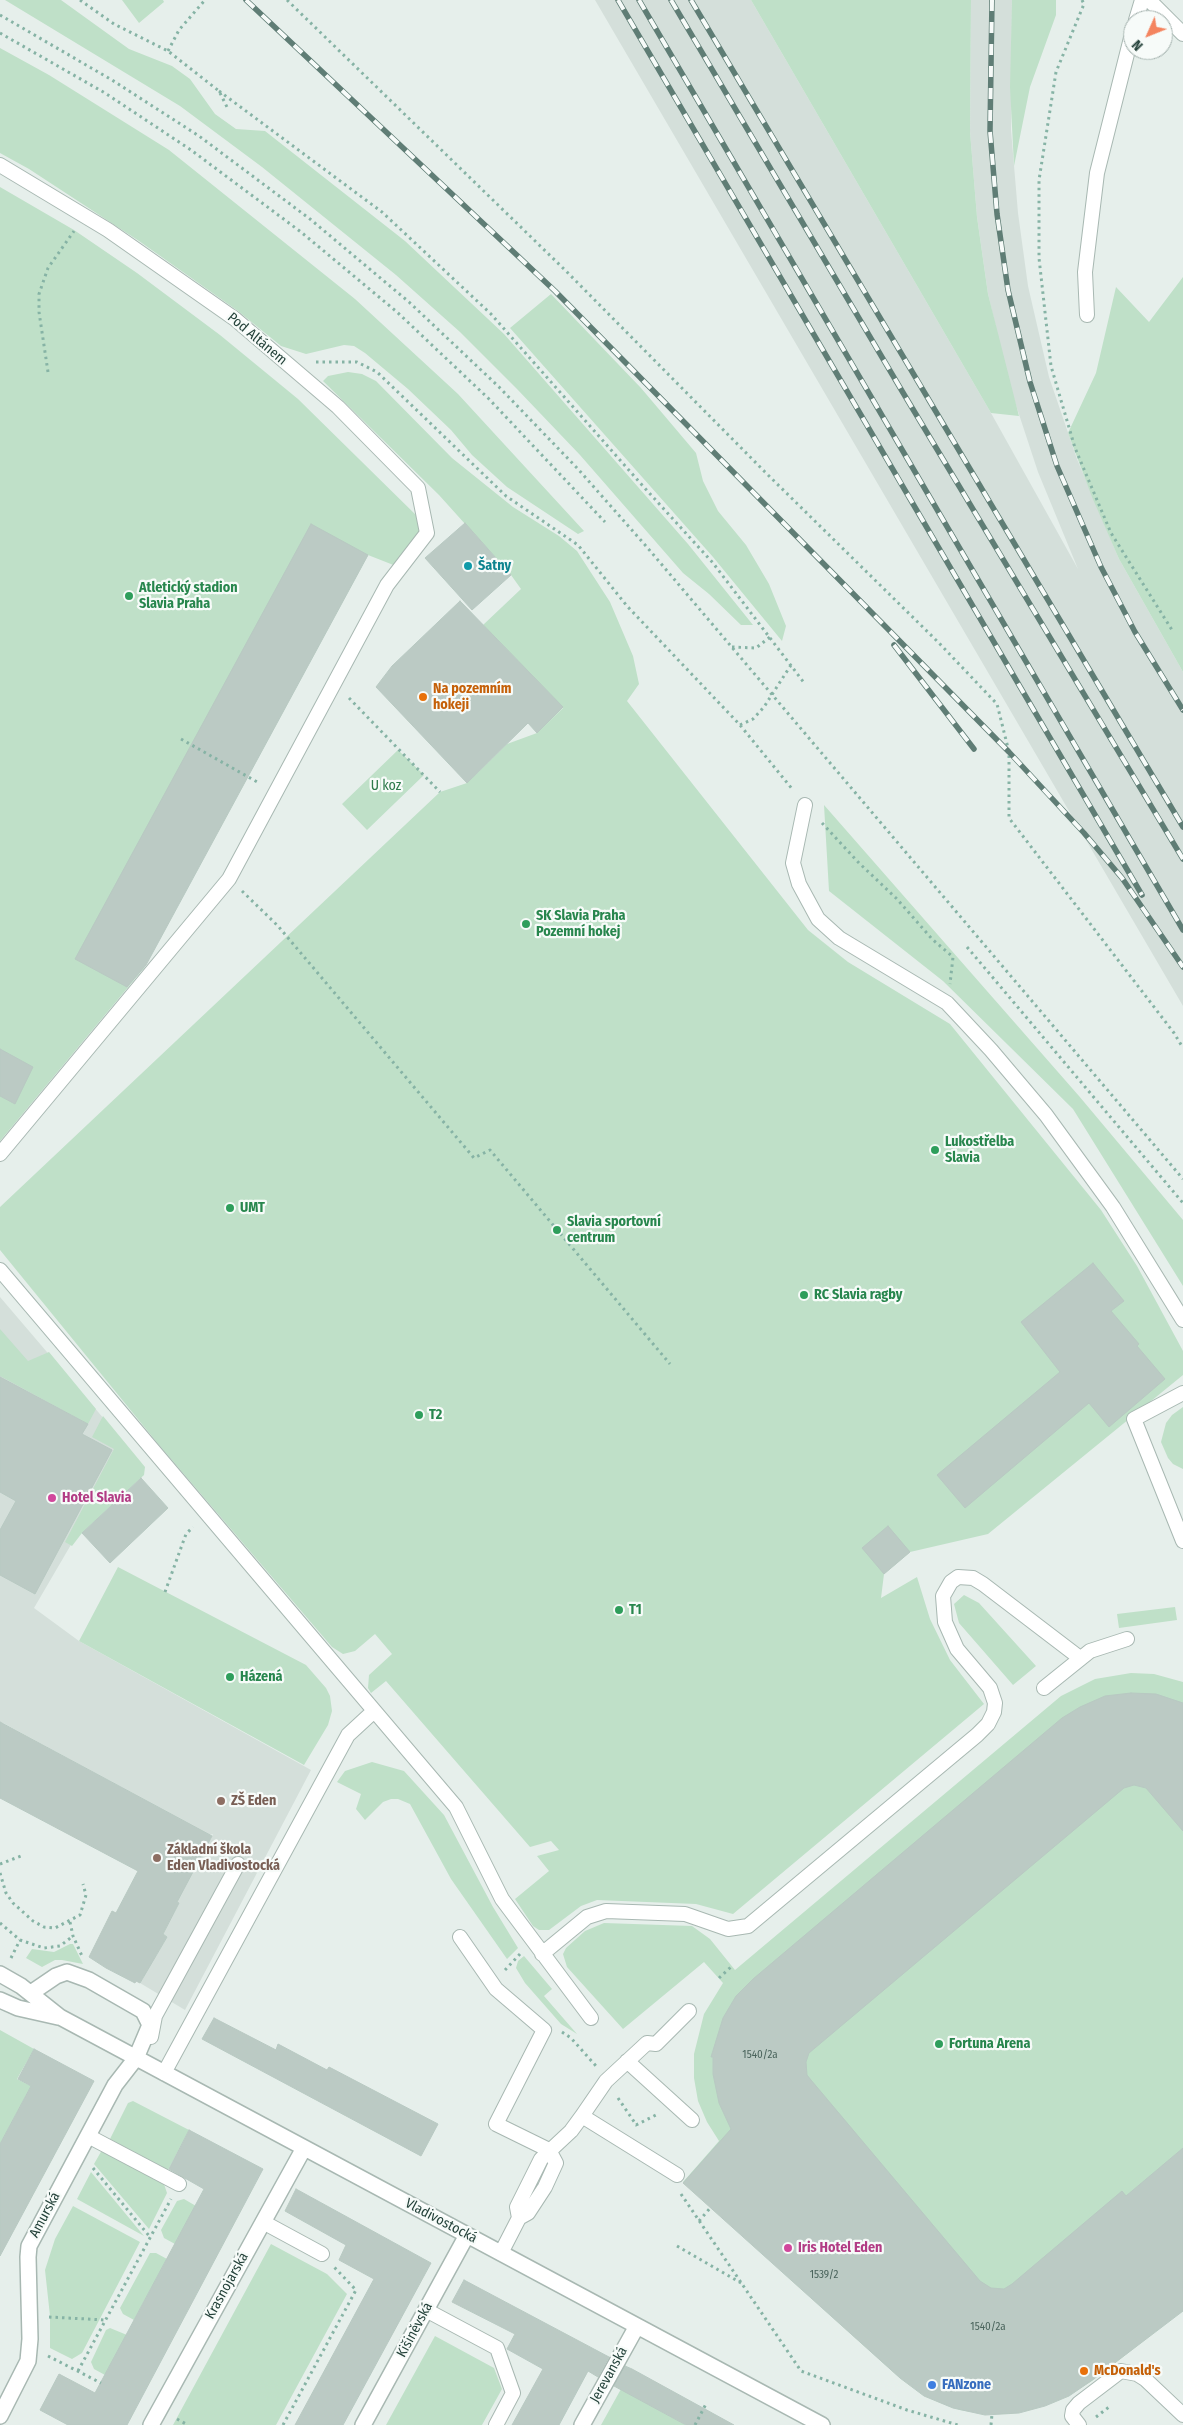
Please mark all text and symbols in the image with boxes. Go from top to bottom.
north arrow [1123,10,1173,60]
text: N [1129,36,1147,54]
street label: Pod Altánem [224,309,290,369]
place label: Šatny [478,558,511,574]
marker: Šatny [462,560,474,572]
place label: Atletický stadion Slavia Praha [139,580,238,612]
marker: Atletický stadion Slavia Praha [123,590,135,602]
place label: Na pozemním hokeji [433,681,511,714]
marker: Na pozemním hokeji [417,691,429,703]
park label: U koz [371,778,401,794]
place label: SK Slavia Praha Pozemní hokej [536,908,625,940]
marker: SK Slavia Praha Pozemní hokej [520,918,532,930]
place label: Lukostřelba Slavia [945,1134,1014,1166]
marker: Lukostřelba Slavia [929,1144,941,1156]
place label: UMT [240,1200,265,1216]
marker: UMT [224,1202,236,1214]
place label: Slavia sportovní centrum [567,1214,661,1246]
marker: Slavia sportovní centrum [551,1224,563,1236]
place label: RC Slavia ragby [814,1287,902,1303]
marker: RC Slavia ragby [798,1289,810,1301]
place label: T2 [429,1407,442,1423]
marker: T2 [413,1409,425,1421]
place label: Hotel Slavia [62,1490,131,1506]
marker: Hotel Slavia [46,1492,58,1504]
place label: T1 [629,1602,642,1618]
marker: T1 [613,1604,625,1616]
place label: Házená [240,1669,283,1685]
marker: Házená [224,1671,236,1683]
place label: ZŠ Eden [231,1793,276,1809]
marker: ZŠ Eden [215,1795,227,1807]
place label: Základní škola Eden Vladivostocká [167,1842,280,1874]
marker: Základní škola Eden Vladivostocká [151,1852,163,1864]
place label: Fortuna Arena [949,2036,1030,2052]
marker: Fortuna Arena [933,2038,945,2050]
house number: 1540/2a [742,2048,778,2062]
street label: Amurská [26,2189,64,2241]
street label: Vladivostocká [402,2195,480,2247]
place label: Iris Hotel Eden [798,2240,882,2256]
marker: Iris Hotel Eden [782,2242,794,2254]
street label: Krasnojarská [202,2250,252,2322]
house number: 1539/2 [810,2268,838,2282]
street label: Kišiněvská [394,2300,436,2360]
house number: 1540/2a [970,2320,1006,2334]
street label: Jerevanská [587,2344,631,2406]
place label: McDonald's [1094,2363,1161,2379]
marker: McDonald's [1078,2365,1090,2377]
place label: FANzone [942,2377,991,2393]
marker: FANzone [926,2379,938,2391]

